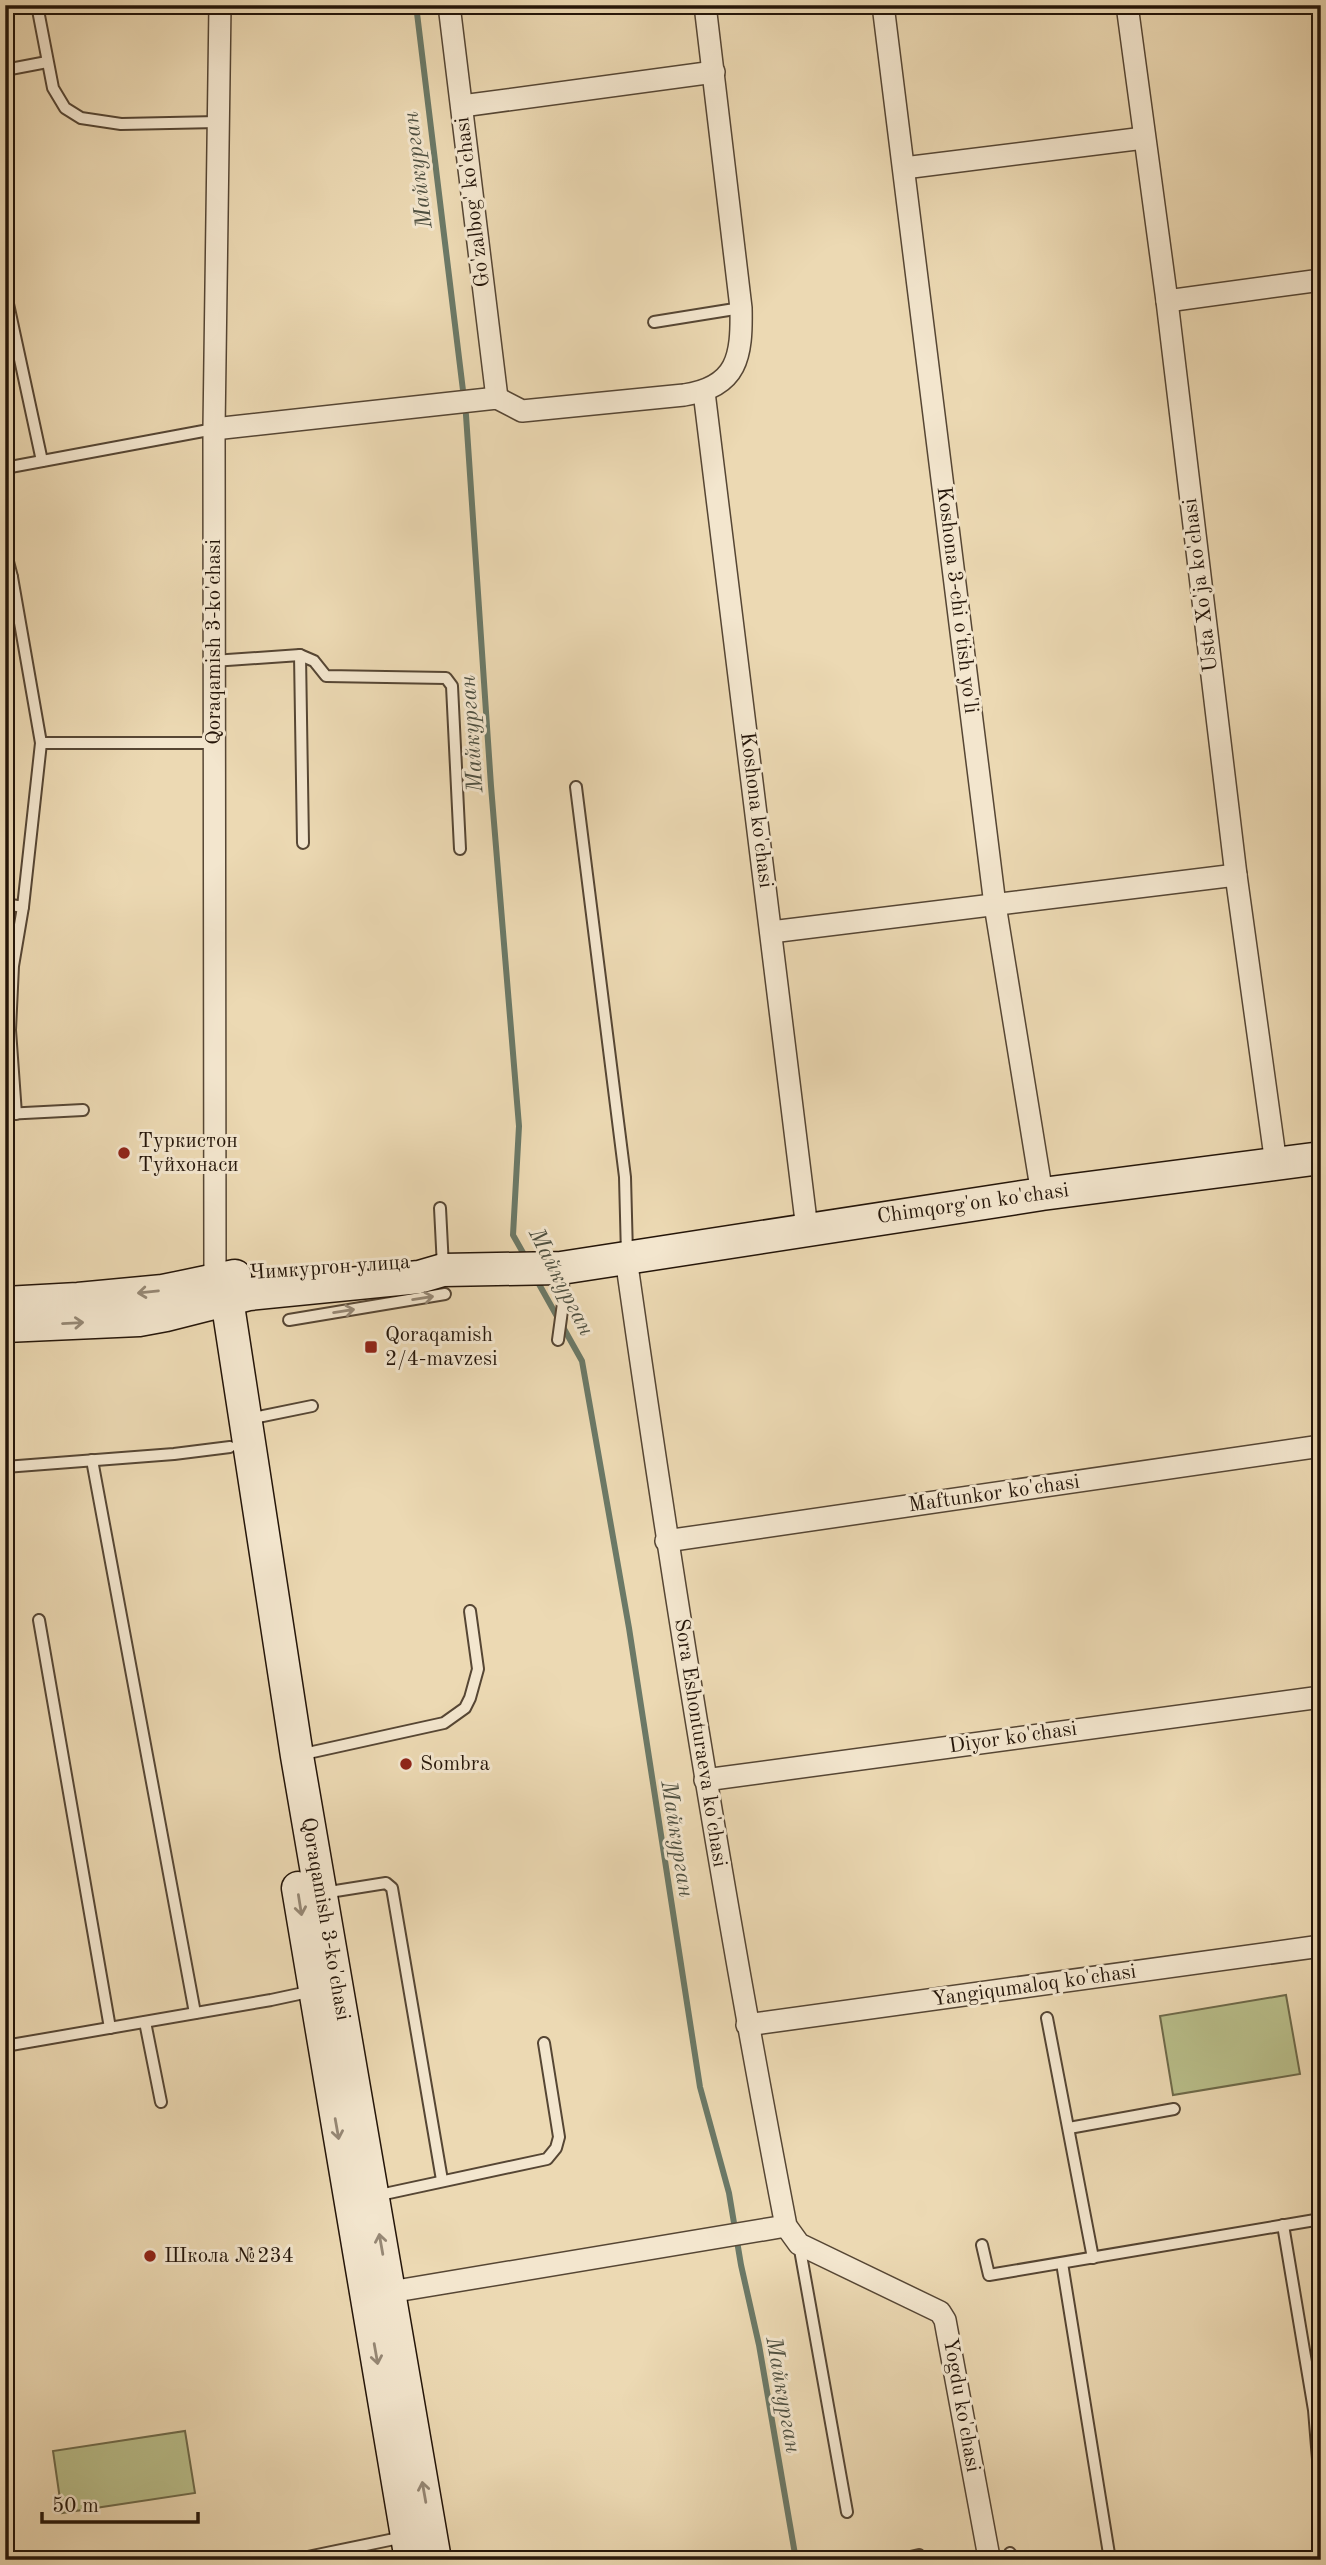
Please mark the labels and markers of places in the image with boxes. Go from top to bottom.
place label: Туркистон Туйхонаси [138,1131,239,1176]
marker: Туркистон Туйхонаси [116,1145,132,1161]
place label: Qoraqamish 2/4-mavzesi [385,1325,498,1370]
marker: Qoraqamish 2/4-mavzesi [363,1339,379,1355]
place label: Sombra [420,1754,490,1775]
marker: Sombra [398,1756,414,1772]
place label: Школа №234 [164,2246,294,2267]
marker: Школа №234 [142,2248,158,2264]

